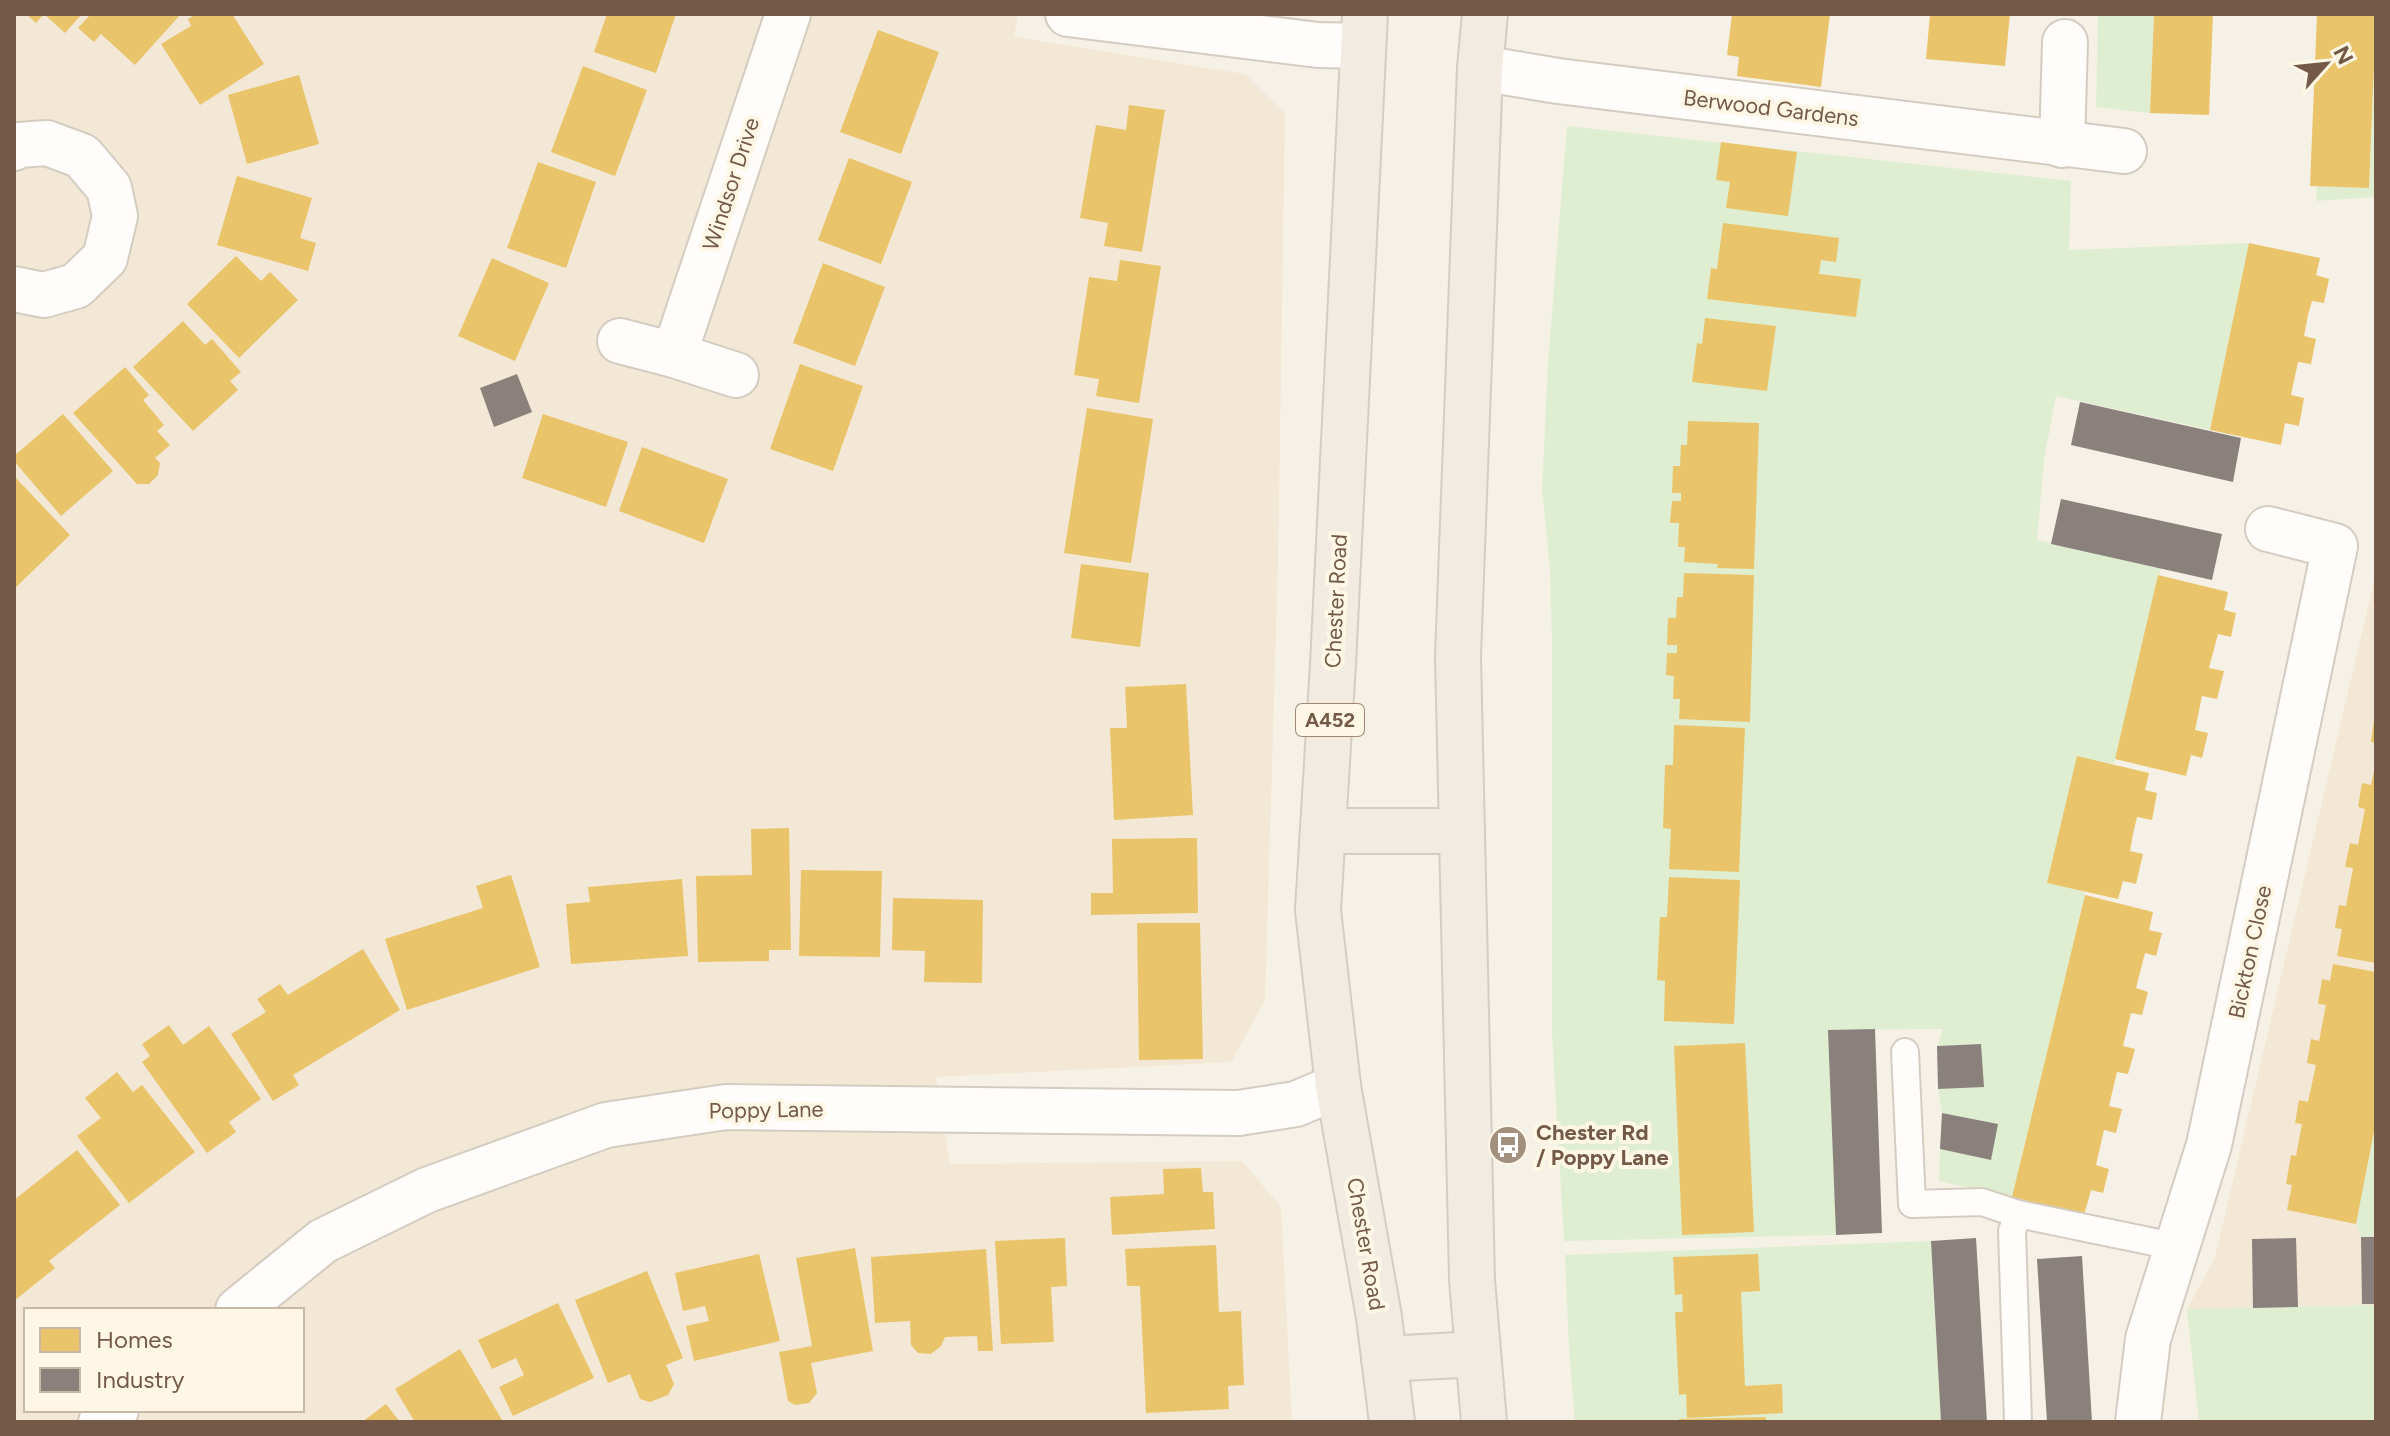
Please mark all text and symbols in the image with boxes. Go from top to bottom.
north arrow [2286,24,2366,104]
text: N [2327,41,2359,69]
street label: Berwood Gardens [1682,84,1860,132]
street label: Windsor Drive [697,114,765,254]
street label: Chester Road [1319,533,1353,669]
road number: A452 [1296,704,1364,736]
street label: Bickton Close [2223,883,2277,1021]
street label: Poppy Lane [708,1095,824,1125]
place label: Chester Rd / Poppy Lane [1536,1119,1669,1171]
bus stop icon: Chester Rd / Poppy Lane [1487,1124,1529,1166]
street label: Chester Road [1341,1176,1391,1312]
legend [24,1308,304,1412]
text: Homes [96,1325,173,1354]
text: Industry [96,1365,185,1394]

